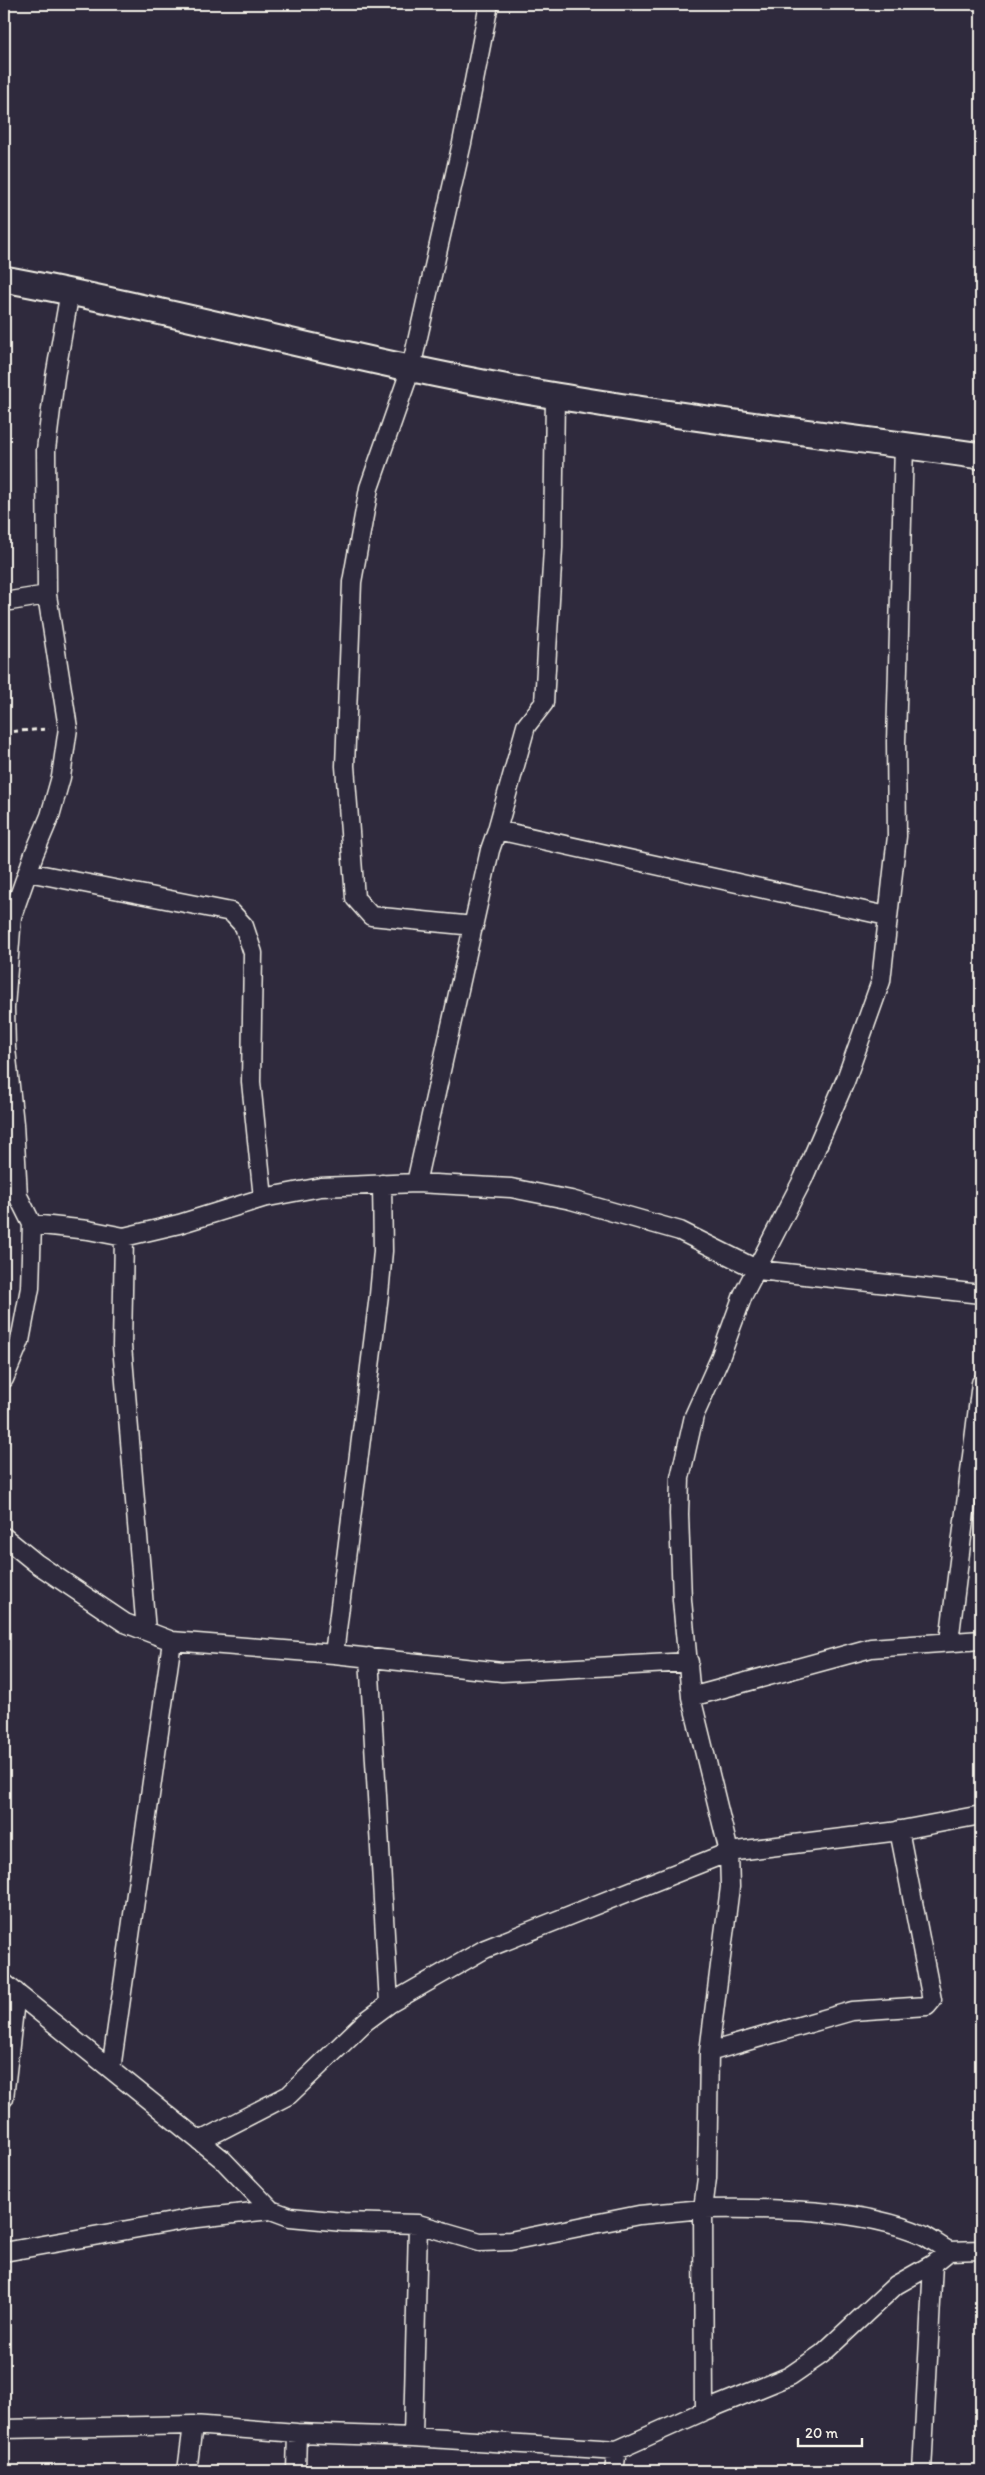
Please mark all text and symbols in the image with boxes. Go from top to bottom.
scale bar [798,2415,861,2447]
text: 20 m [805,2424,839,2442]

